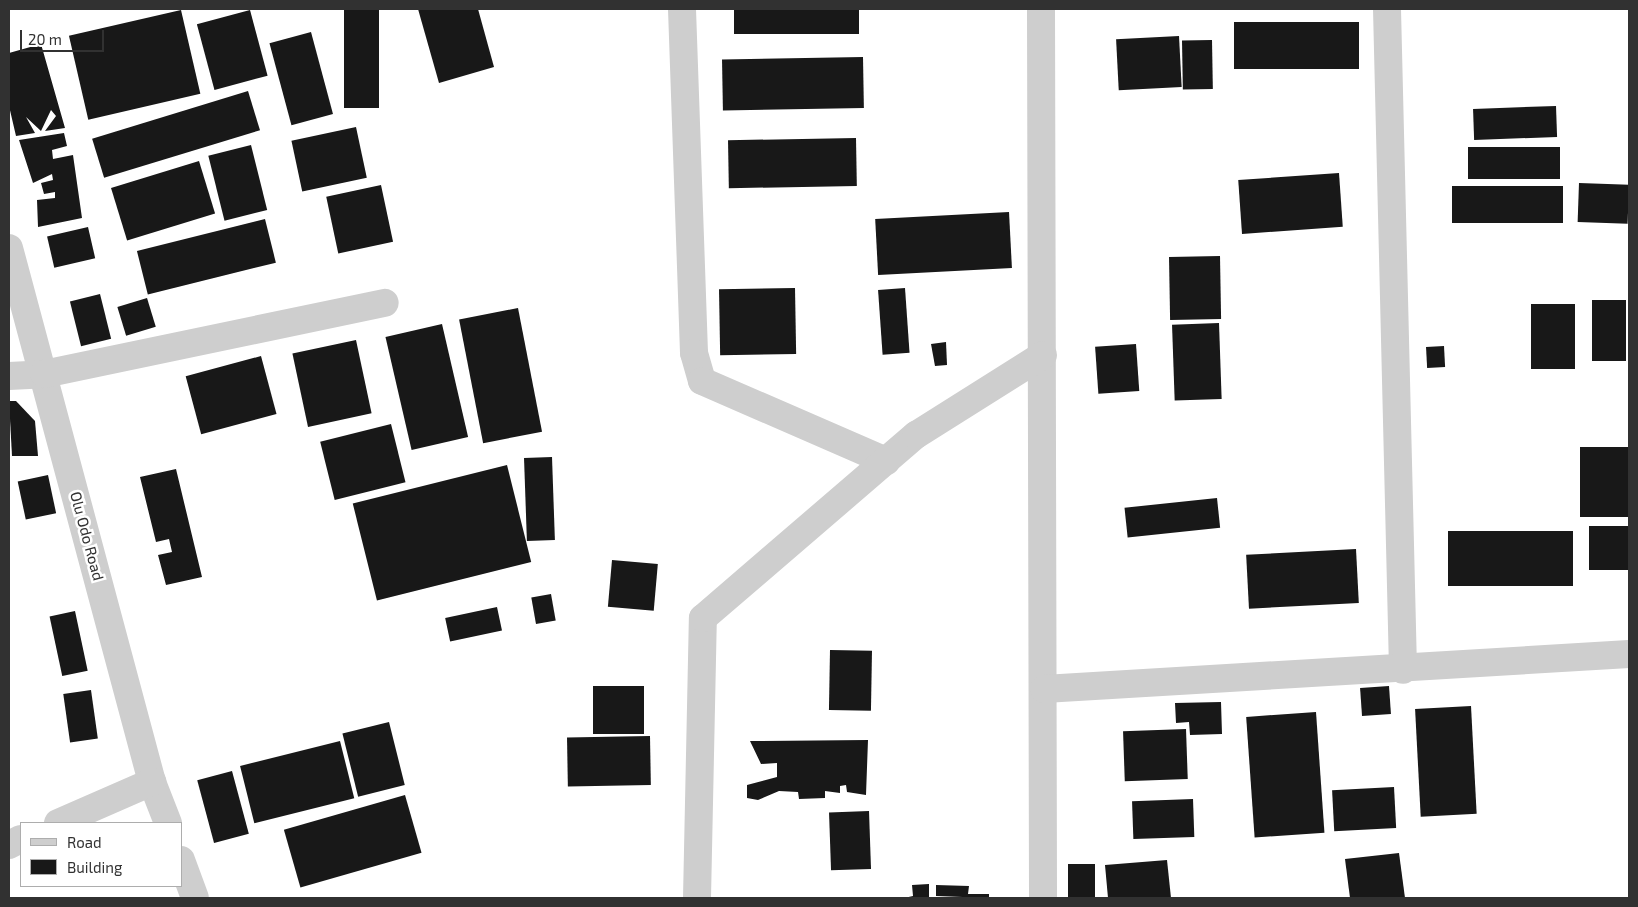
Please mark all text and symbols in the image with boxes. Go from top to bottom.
scale bar [22,20,106,52]
text: 20 m [28,30,62,48]
street label: Olu Odo Road [66,490,108,582]
legend [20,822,182,887]
text: Road [67,833,102,851]
text: Building [67,858,122,876]

